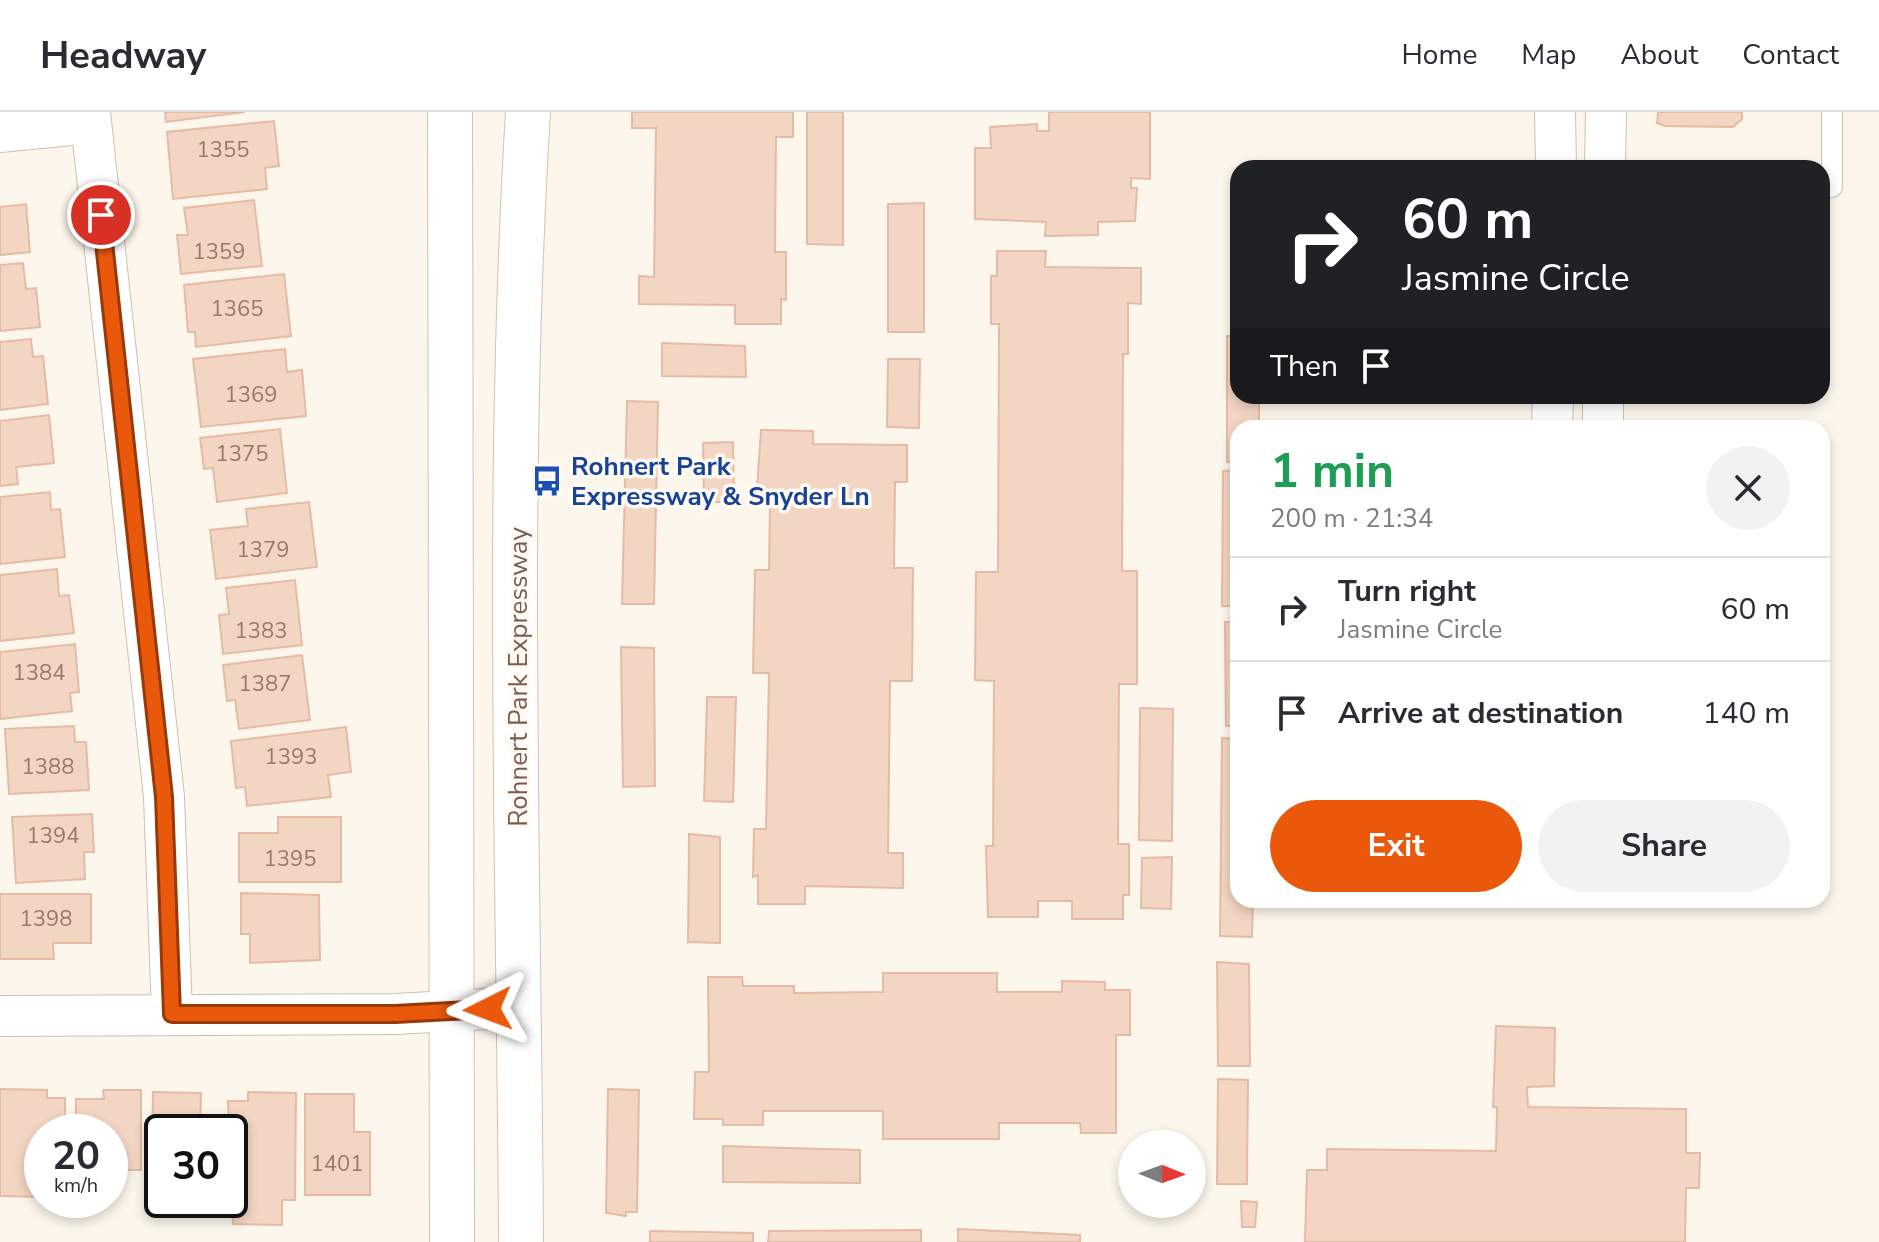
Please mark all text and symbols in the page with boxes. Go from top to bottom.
text: Headway [40,30,206,81]
text: Home [1402,36,1477,74]
text: Map [1521,36,1576,74]
text: About [1620,36,1698,74]
text: Contact [1742,36,1839,74]
house number: 1355 [197,135,249,165]
pin [67,181,135,249]
text: 60 m [1402,181,1533,258]
icon: right [1270,192,1374,296]
icon: arrive [79,193,123,237]
house number: 1359 [193,237,245,267]
text: Jasmine Circle [1402,254,1630,303]
house number: 1365 [211,294,263,324]
icon: arrive [1354,344,1398,388]
text: Then [1270,346,1338,387]
house number: 1369 [225,380,277,410]
text: 1 min [1270,438,1394,504]
house number: 1375 [216,439,268,469]
button: close [1706,446,1790,530]
place label: Rohnert Park Expressway & Snyder Ln [571,449,870,514]
bus stop icon: Rohnert Park Expressway & Snyder Ln [530,464,564,498]
text: 200 m · 21:34 [1270,501,1433,536]
street label: Rohnert Park Expressway [501,527,536,827]
house number: 1379 [237,535,289,565]
text: Turn right [1338,571,1476,612]
icon: right [1270,587,1314,631]
text: 60 m [1721,589,1790,630]
text: Jasmine Circle [1338,612,1502,647]
house number: 1383 [235,616,287,646]
house number: 1384 [13,658,65,688]
house number: 1387 [239,669,291,699]
icon: arrive [1270,691,1314,735]
text: Arrive at destination [1338,693,1623,734]
text: 140 m [1703,693,1790,734]
house number: 1393 [265,742,317,772]
house number: 1388 [22,752,74,782]
button: Exit [1270,800,1522,892]
button: Share [1538,800,1790,892]
house number: 1394 [27,821,79,851]
house number: 1395 [264,844,316,874]
house number: 1398 [20,904,72,934]
position arrow [446,967,530,1051]
speed limit sign: 30 [144,1114,248,1218]
text: 20 [52,1129,100,1183]
north arrow [1118,1130,1206,1218]
map controls [1118,1130,1206,1218]
house number: 1401 [311,1149,363,1179]
text: km/h [54,1172,98,1199]

